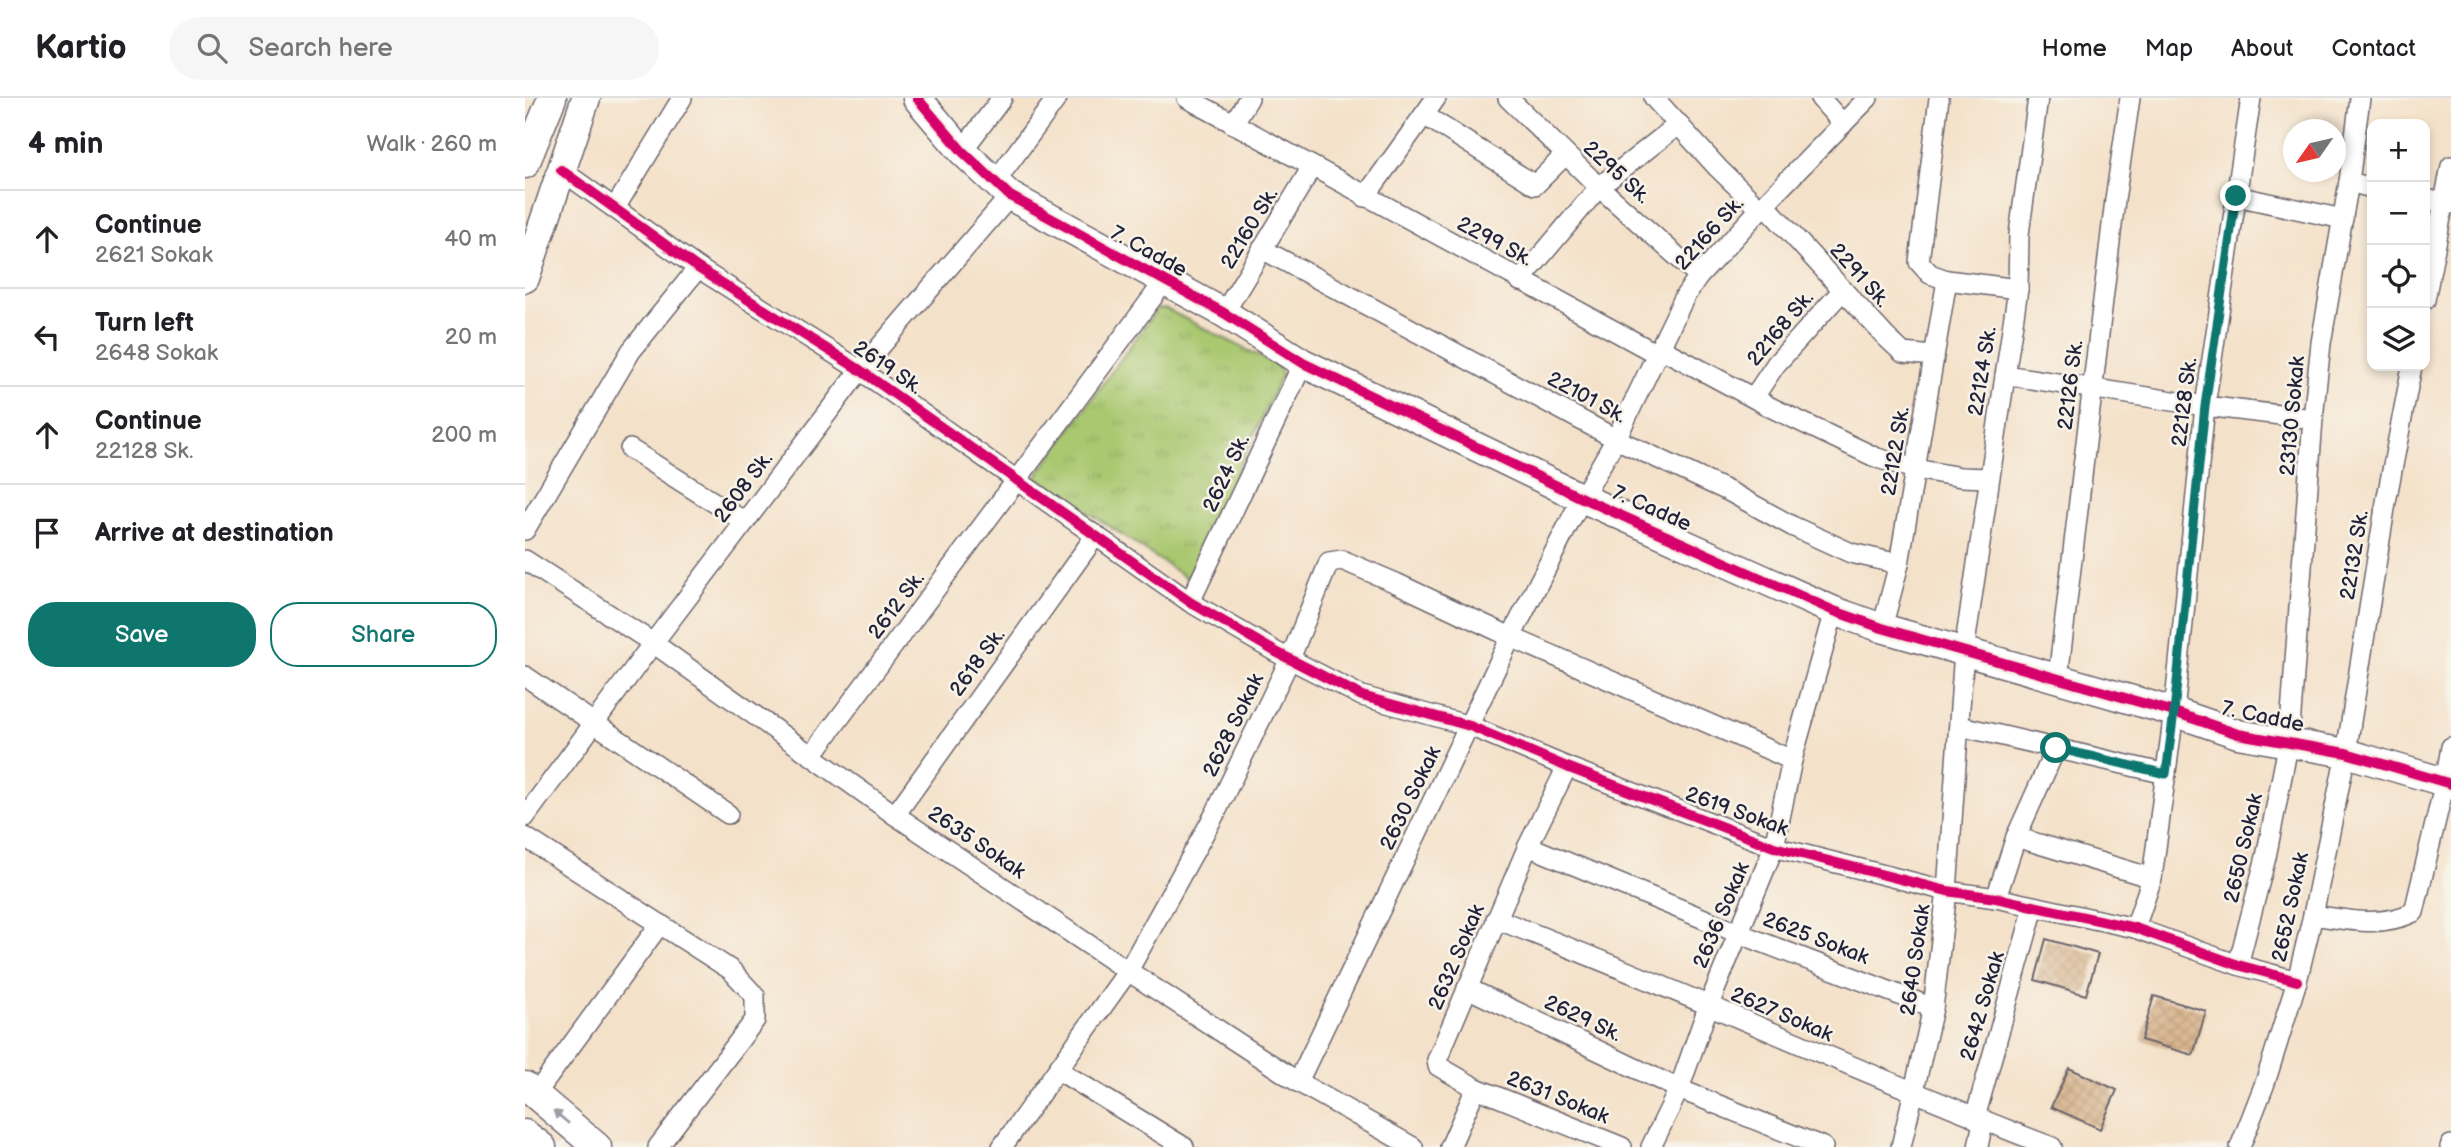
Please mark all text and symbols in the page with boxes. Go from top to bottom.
search box [169,17,659,80]
text: Kartio [35,28,127,68]
icon: search [193,29,231,67]
text: Search here [249,33,393,64]
text: Home [2042,34,2107,63]
text: Map [2145,34,2193,63]
text: About [2231,34,2293,63]
text: Contact [2331,34,2416,63]
north arrow [2283,119,2346,182]
map controls [2367,119,2430,371]
button: + [2367,119,2430,182]
text: 4 min [28,126,103,162]
text: Walk · 260 m [367,130,497,158]
street label: 2295 Sk. [1578,136,1655,209]
route end [2220,180,2251,211]
button: − [2367,182,2430,245]
street label: 22160 Sk. [1215,183,1283,273]
street label: 22166 Sk. [1670,191,1749,276]
text: Continue [95,210,202,241]
street label: 2299 Sk. [1453,211,1537,272]
icon: ahead [28,220,66,258]
street label: 7. Cadde [1106,220,1191,283]
text: 40 m [444,225,497,253]
street label: 2291 Sk. [1824,238,1895,313]
text: 2621 Sokak [95,241,213,269]
button: locate [2367,245,2430,308]
street label: 22168 Sk. [1742,286,1819,371]
text: Turn left [95,308,194,339]
button: layers [2367,308,2430,371]
icon: left [28,318,66,356]
text: 20 m [445,323,497,351]
street label: 22124 Sk. [1963,325,2002,418]
street label: 2619 Sk. [848,335,927,400]
text: 2648 Sokak [95,339,218,367]
street label: 22126 Sk. [2053,339,2088,432]
street label: 23130 Sokak [2275,354,2310,477]
street label: 22128 Sk. [2167,356,2202,448]
street label: 22101 Sk. [1543,366,1631,429]
street label: 22122 Sk. [1876,405,1915,498]
text: Continue [95,406,202,437]
icon: ahead [28,416,66,454]
text: 200 m [431,421,497,449]
street label: 2624 Sk. [1198,430,1255,516]
text: 22128 Sk. [95,437,194,465]
street label: 2608 Sk. [709,447,778,528]
street label: 7. Cadde [1609,480,1695,537]
street label: 22132 Sk. [2335,508,2374,602]
icon: arrive [28,514,66,552]
text: Arrive at destination [95,518,334,549]
street label: 2612 Sk. [863,566,930,644]
button: Save [28,602,256,667]
button: Share [270,602,497,667]
street label: 2618 Sk. [944,623,1011,701]
street label: 2628 Sokak [1198,669,1270,781]
street label: 7. Cadde [2219,696,2306,737]
route start [2040,732,2071,763]
street label: 2630 Sokak [1375,742,1447,854]
street label: 2619 Sokak [1682,781,1792,842]
street label: 2650 Sokak [2219,790,2268,905]
street label: 2635 Sokak [923,801,1031,885]
street label: 2652 Sokak [2267,849,2314,964]
street label: 2636 Sokak [1688,858,1755,972]
street label: 2632 Sokak [1423,900,1490,1014]
street label: 2640 Sokak [1895,902,1936,1017]
street label: 2625 Sokak [1759,907,1873,970]
street label: 2642 Sokak [1955,948,2010,1064]
street label: 2627 Sokak [1727,982,1837,1047]
street label: 2629 Sk. [1540,990,1625,1047]
street label: 2631 Sokak [1503,1066,1613,1130]
one-way arrow [552,1109,570,1125]

